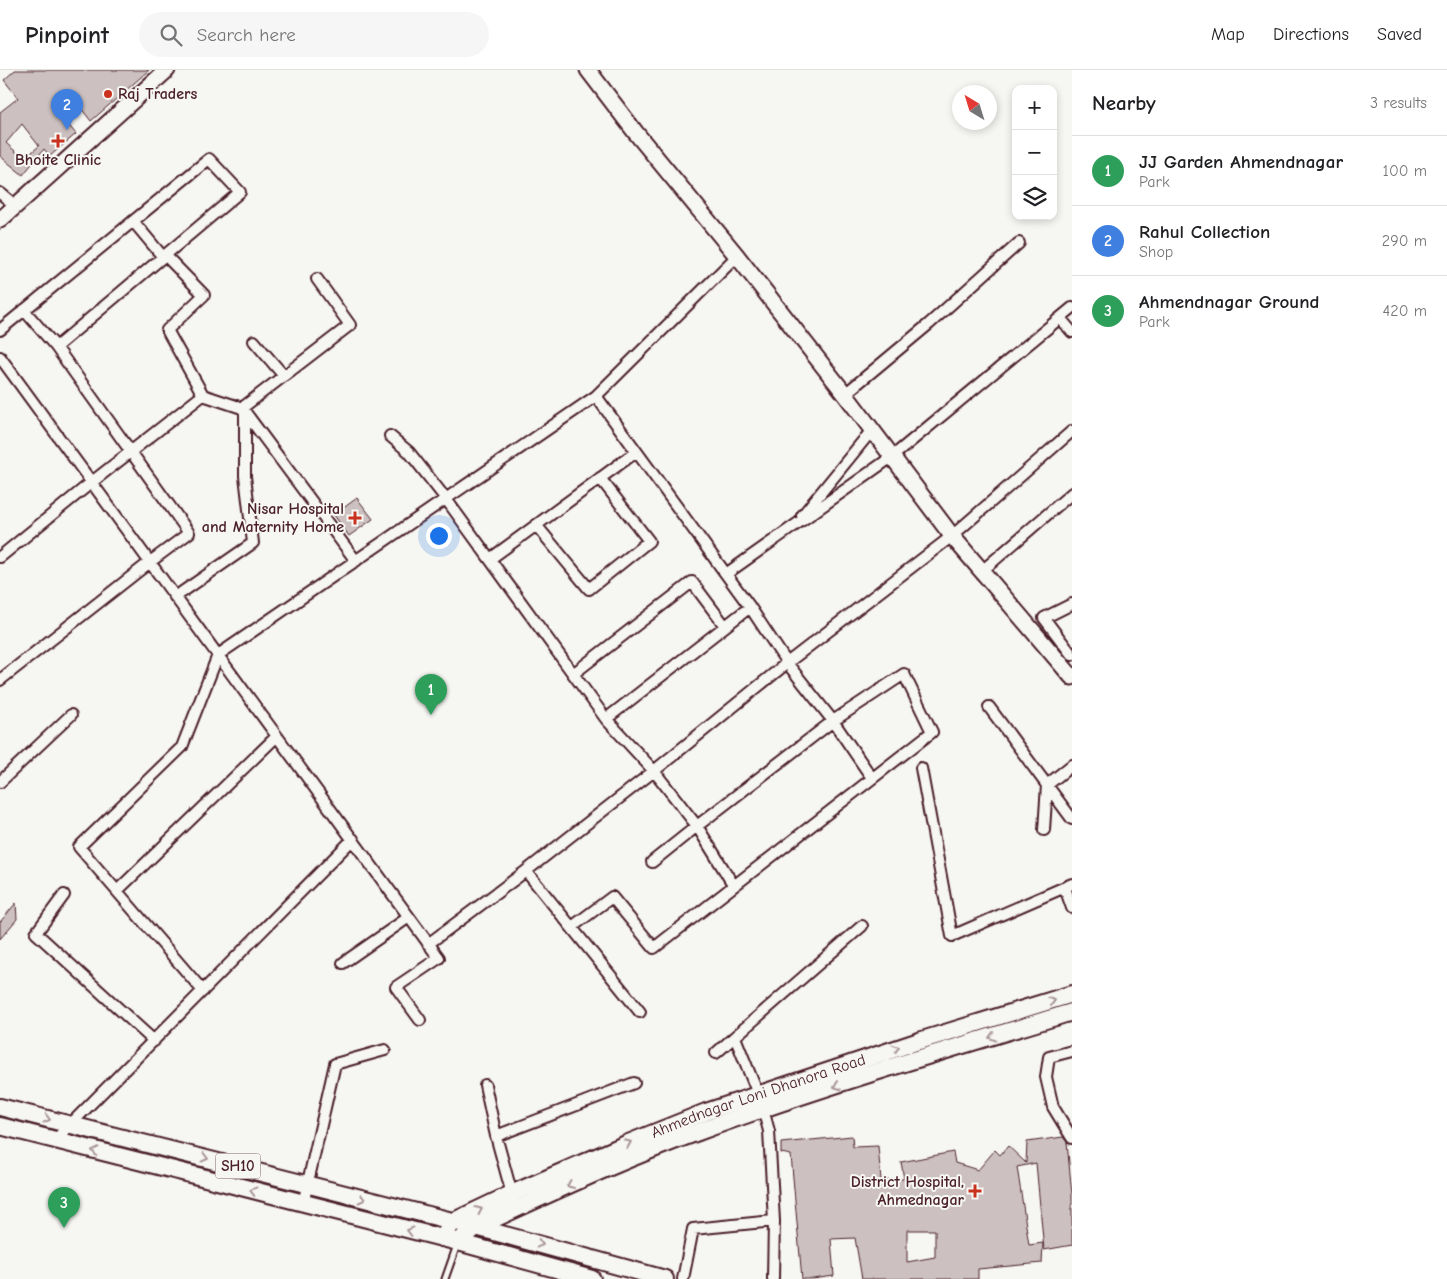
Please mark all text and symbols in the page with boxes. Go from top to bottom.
search box [139,12,489,57]
text: Pinpoint [25,21,109,49]
icon: search [157,21,185,49]
text: Search here [197,24,296,46]
text: Map [1211,24,1245,45]
text: Directions [1273,24,1349,45]
text: Saved [1377,24,1422,45]
place label: Raj Traders [118,85,197,103]
north arrow [952,85,997,130]
map controls [1012,85,1057,220]
button: + [1012,85,1057,130]
marker: Raj Traders [102,88,114,100]
pin: 2 [51,89,83,130]
text: Nearby [1092,91,1156,115]
text: 3 results [1370,94,1427,112]
button: − [1012,130,1057,175]
marker: Bhoite Clinic [51,134,65,148]
place label: Bhoite Clinic [15,151,102,169]
text: JJ Garden Ahmendnagar [1139,151,1343,173]
text: 1 [1105,162,1111,180]
text: 100 m [1383,162,1427,180]
text: Park [1139,173,1170,191]
button: layers [1012,175,1057,220]
text: Rahul Collection [1139,221,1270,243]
text: 2 [1104,232,1112,250]
text: 290 m [1382,232,1427,250]
text: Shop [1139,243,1173,261]
text: Ahmendnagar Ground [1139,291,1319,313]
text: 3 [1104,302,1112,320]
text: 420 m [1383,302,1427,320]
text: Park [1139,313,1170,331]
place label: Nisar Hospital and Maternity Home [202,500,344,536]
marker: Nisar Hospital and Maternity Home [348,511,362,525]
your location [426,523,452,549]
pin: 1 [415,674,447,715]
one-way arrow [1047,996,1055,1006]
one-way arrow [988,1031,997,1041]
one-way arrow [892,1044,900,1054]
street label: Ahmednagar Loni Dhanora Road [648,1051,868,1142]
one-way arrow [833,1080,842,1090]
one-way arrow [43,1114,51,1124]
one-way arrow [623,1139,632,1150]
one-way arrow [91,1146,100,1157]
one-way arrow [201,1152,210,1163]
road number: SH10 [216,1154,260,1178]
place label: District Hospital, Ahmednagar [851,1173,965,1209]
one-way arrow [566,1179,575,1190]
marker: District Hospital, Ahmednagar [968,1184,982,1198]
one-way arrow [249,1186,257,1196]
pin: 3 [48,1187,80,1228]
one-way arrow [358,1193,366,1203]
one-way arrow [474,1205,483,1216]
one-way arrow [407,1226,415,1236]
one-way arrow [535,1238,543,1248]

